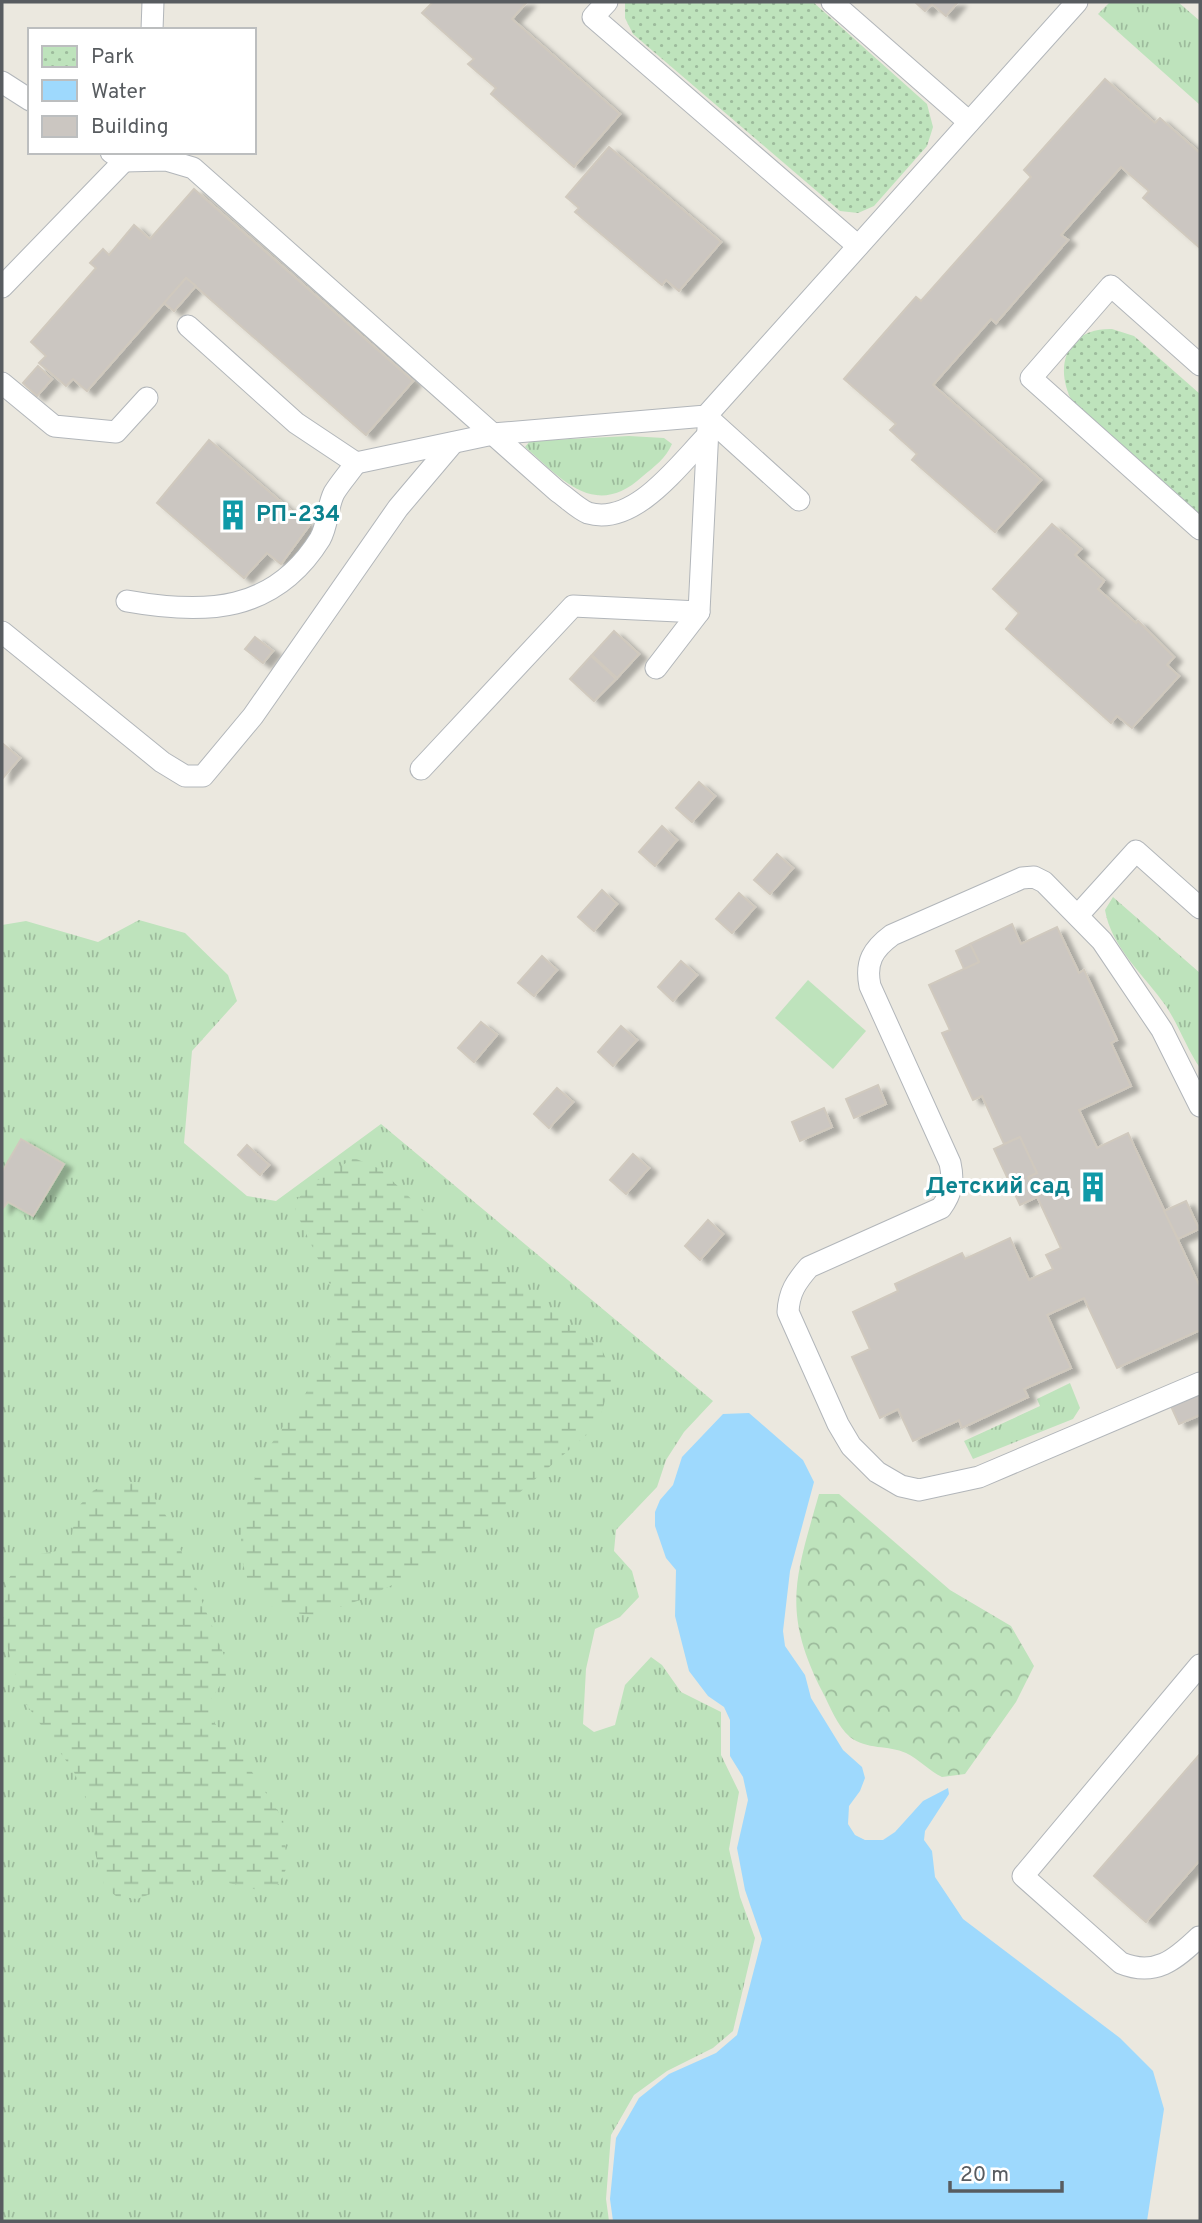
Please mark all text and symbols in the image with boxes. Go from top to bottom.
legend [28,28,256,154]
text: Park [91,44,134,71]
text: Water [91,79,146,106]
text: Building [91,114,169,141]
building icon: РП-234 [216,498,250,532]
place label: РП-234 [256,501,340,530]
building icon: Детский сад [1076,1170,1110,1204]
place label: Детский сад [925,1173,1070,1202]
scale bar [950,2150,1062,2194]
text: 20 m [960,2162,1009,2189]

